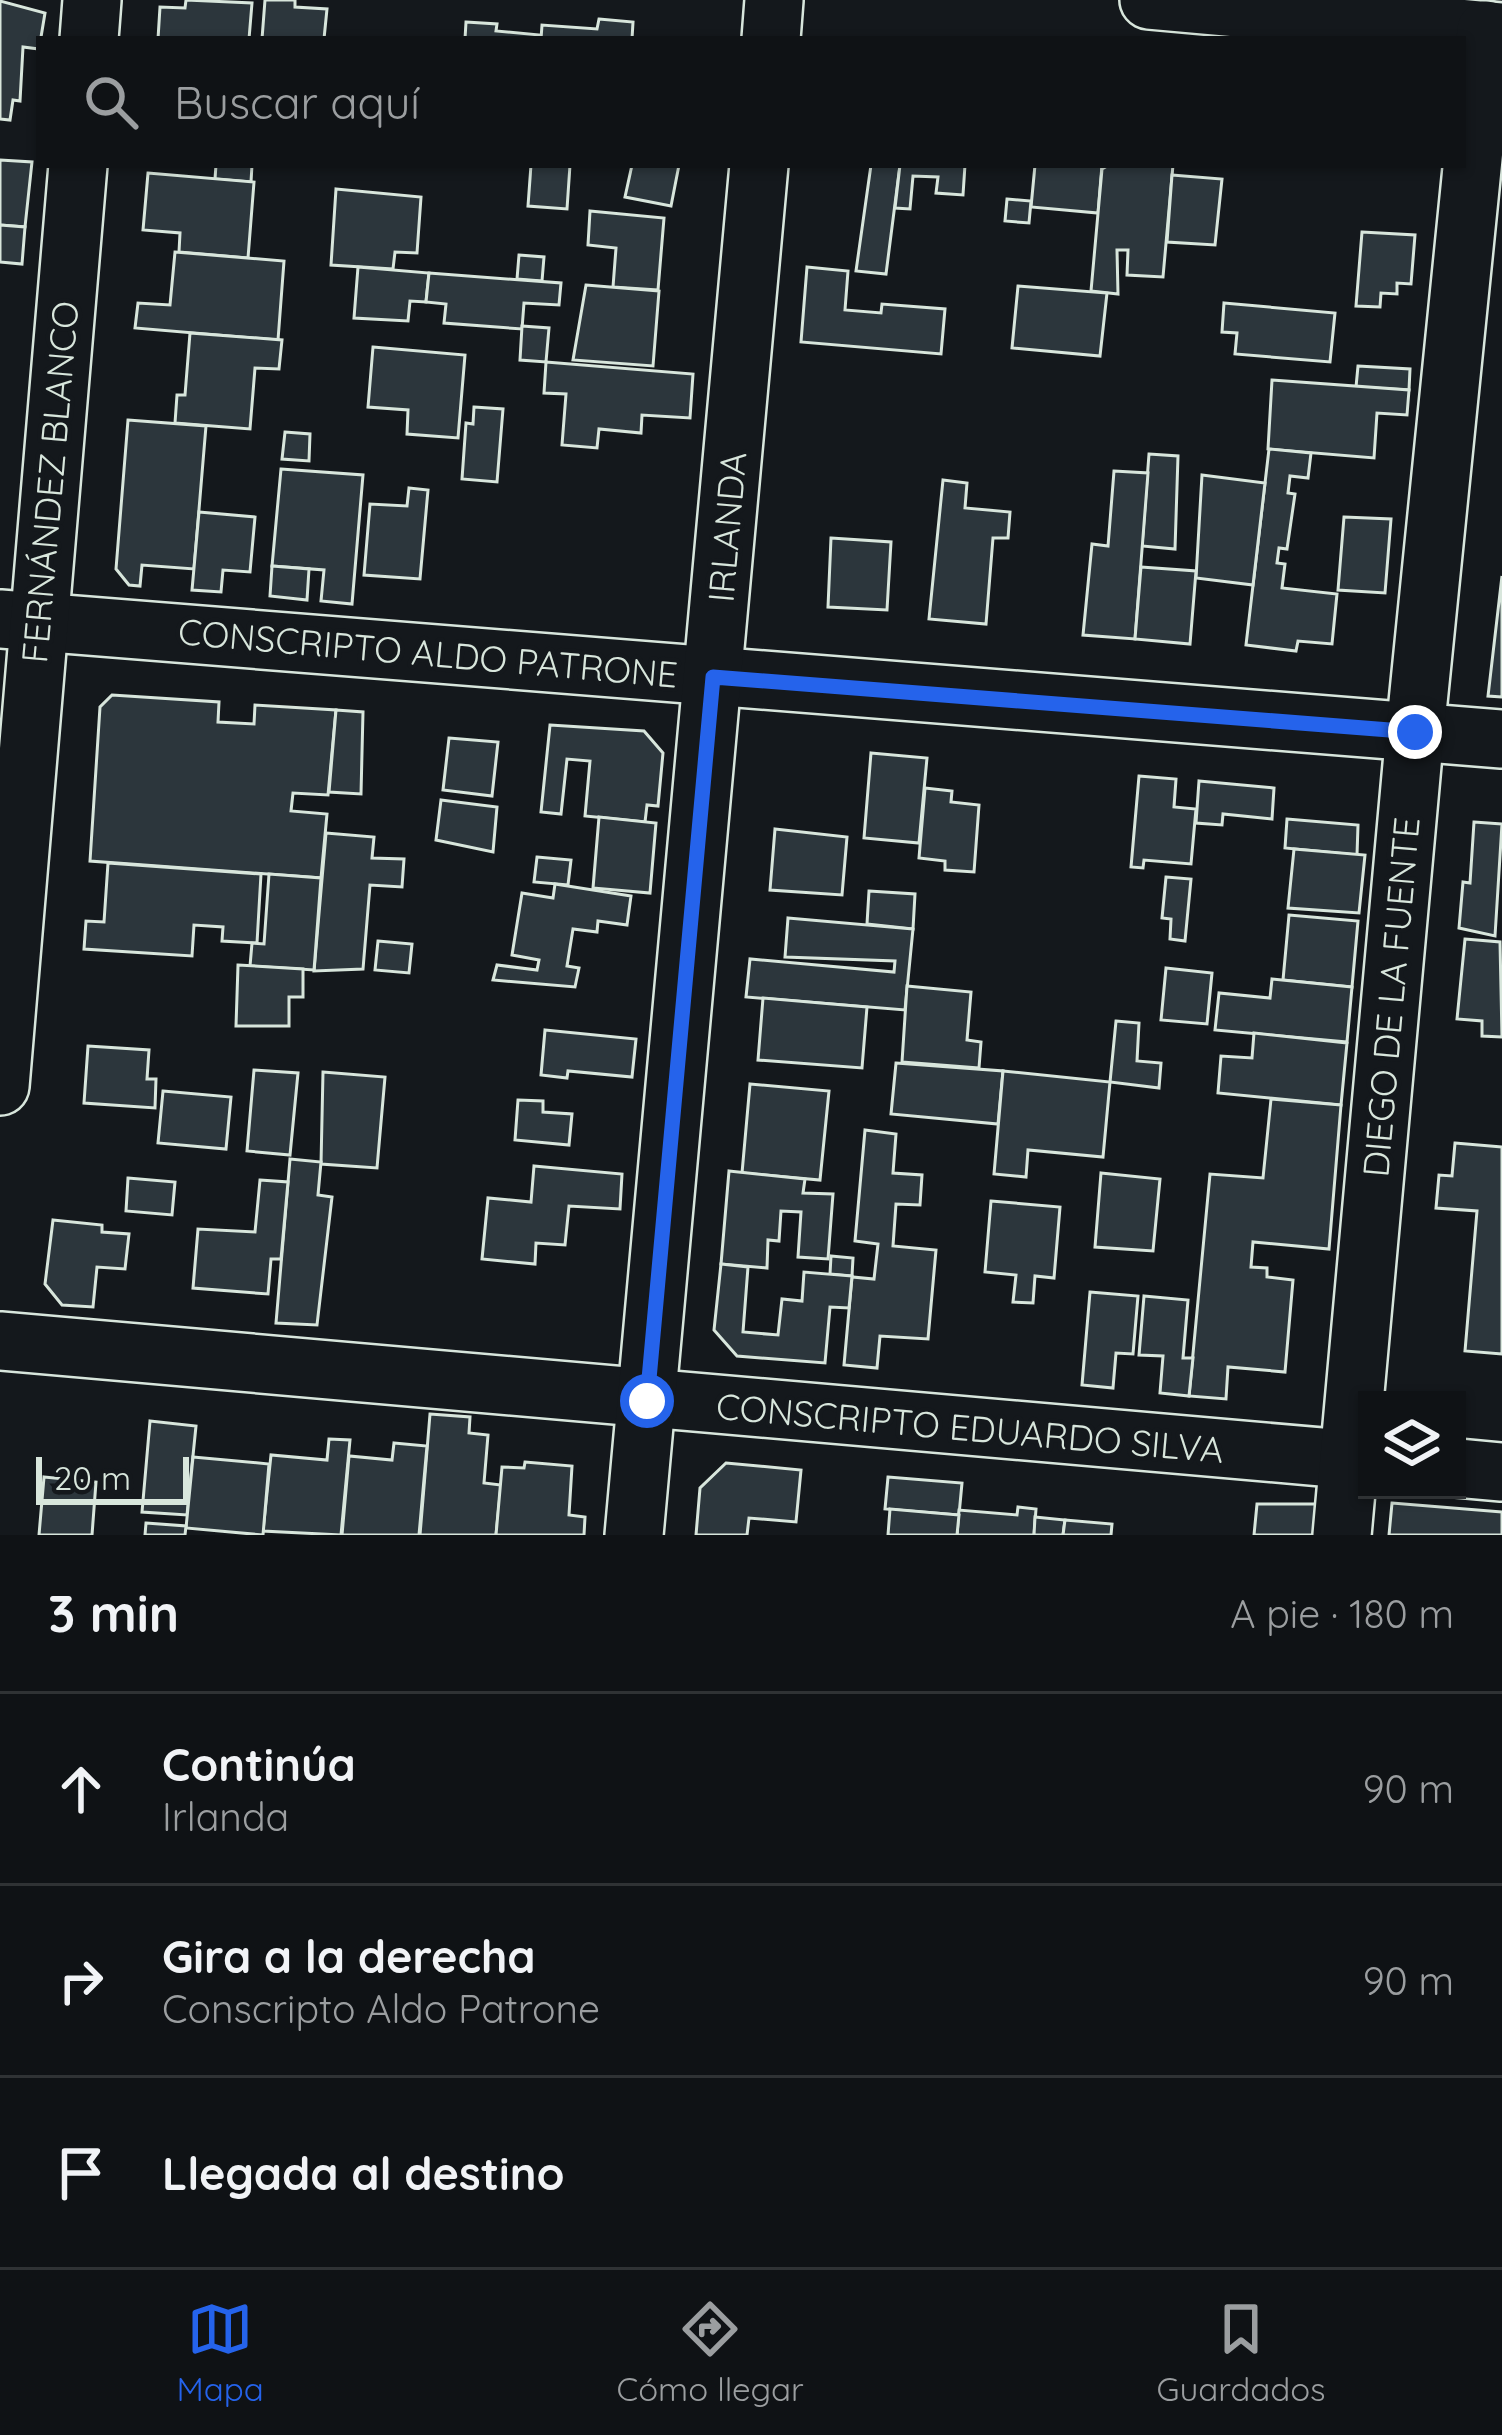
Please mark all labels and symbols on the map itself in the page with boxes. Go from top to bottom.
street label: FERNÁNDEZ BLANCO [11,299,88,665]
street label: IRLANDA [698,450,755,604]
street label: CONSCRIPTO ALDO PATRONE [177,608,680,697]
route end [1388,705,1442,759]
street label: DIEGO DE LA FUENTE [1352,815,1429,1179]
route start [620,1374,674,1428]
street label: CONSCRIPTO EDUARDO SILVA [715,1383,1226,1472]
scale bar [36,1451,189,1504]

